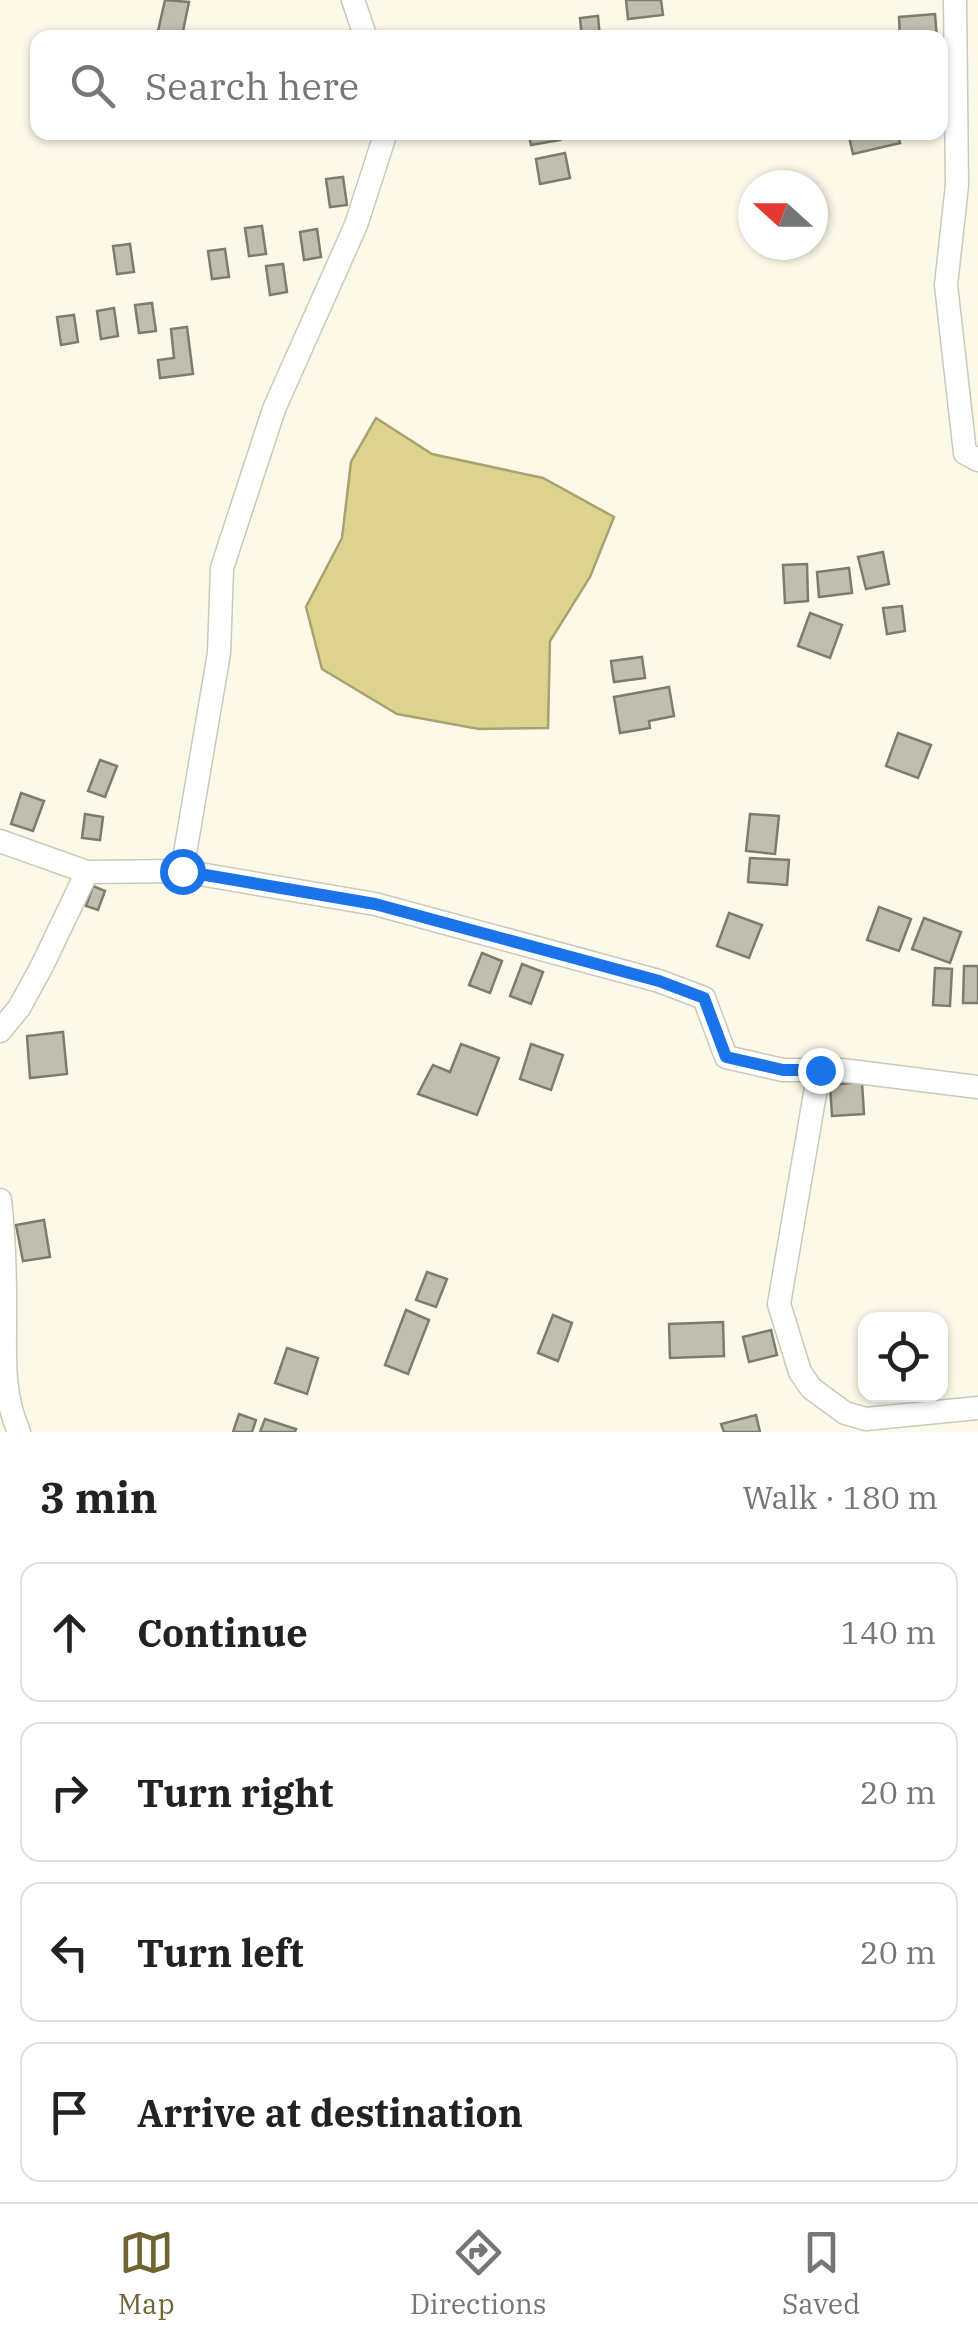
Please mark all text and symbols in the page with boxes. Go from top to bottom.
search box [30,30,948,140]
icon: search [65,58,120,113]
text: Search here [145,61,359,110]
north arrow [738,170,828,260]
route start [160,849,206,895]
route end [798,1048,844,1094]
map controls [858,1312,948,1402]
button: locate [858,1312,948,1402]
text: 3 min [40,1470,158,1525]
text: Walk · 180 m [742,1476,938,1518]
icon: ahead [42,1605,97,1660]
text: Continue [137,1608,308,1657]
text: 140 m [840,1611,936,1653]
icon: right [42,1765,97,1820]
text: Turn right [137,1768,333,1817]
text: 20 m [860,1771,936,1813]
icon: left [42,1925,97,1980]
text: Turn left [137,1928,304,1977]
text: 20 m [860,1931,936,1973]
icon: arrive [42,2085,97,2140]
text: Arrive at destination [137,2088,523,2137]
tab: Map [118,2225,175,2322]
tab: Directions [410,2225,547,2322]
tab: Saved [782,2225,860,2322]

